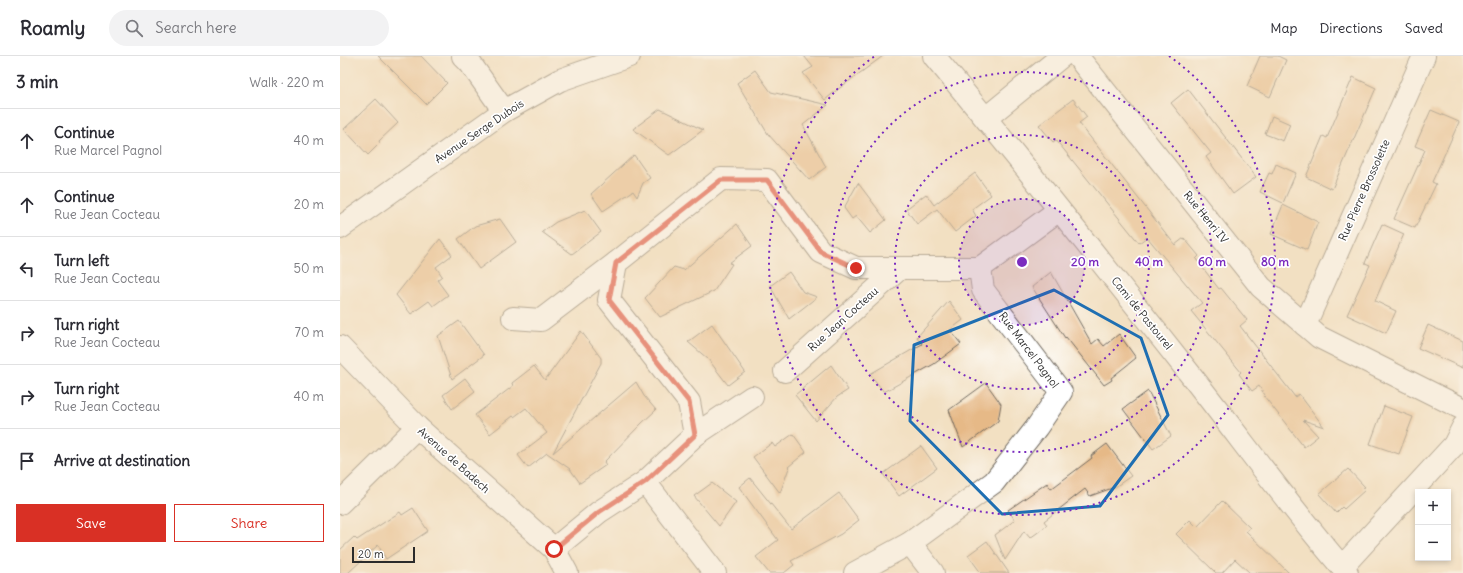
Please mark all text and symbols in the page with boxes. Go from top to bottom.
search box [109,10,389,46]
text: Roamly [20,16,85,40]
icon: search [123,17,145,39]
text: Search here [155,18,237,37]
text: Map [1270,19,1297,37]
text: Directions [1319,19,1383,37]
text: Saved [1405,19,1443,37]
text: 3 min [16,71,58,93]
text: Walk · 220 m [249,74,324,91]
street label: Avenue Serge Dubois [432,96,526,166]
text: Continue [54,123,115,142]
icon: ahead [16,130,38,152]
text: 40 m [293,132,324,149]
street label: Rue Pierre Brossolette [1335,137,1393,243]
text: Rue Marcel Pagnol [54,142,162,159]
text: Continue [54,187,115,206]
street label: Rue Henri IV [1181,188,1231,246]
icon: ahead [16,194,38,216]
text: 20 m [294,196,324,213]
text: Rue Jean Cocteau [54,206,160,223]
text: Turn left [54,251,109,270]
text: 20 m [1071,254,1099,269]
text: 40 m [1135,254,1164,269]
text: 60 m [1198,254,1227,269]
text: 80 m [1261,254,1290,269]
centre of rings [1015,255,1029,269]
icon: left [16,258,38,280]
route end [847,259,865,277]
text: 50 m [293,260,324,277]
text: Rue Jean Cocteau [54,270,160,287]
street label: Cami de Pastourel [1108,274,1176,352]
street label: Rue Jean Cocteau [805,283,881,354]
street label: Rue Marcel Pagnol [996,309,1062,391]
text: Turn right [54,315,119,334]
icon: right [16,322,38,344]
text: 70 m [295,324,324,341]
text: Rue Jean Cocteau [54,334,160,351]
text: Turn right [54,379,119,398]
icon: right [16,386,38,408]
text: 40 m [293,388,324,405]
text: Rue Jean Cocteau [54,398,160,415]
street label: Avenue de Badech [415,424,493,496]
icon: arrive [16,450,38,472]
text: Arrive at destination [54,451,190,470]
map controls [1415,489,1451,561]
button: + [1415,489,1451,525]
button: Save [16,504,166,542]
button: Share [174,504,324,542]
button: − [1415,525,1451,561]
route start [545,540,563,558]
scale bar [352,545,415,564]
text: 20 m [358,547,384,561]

